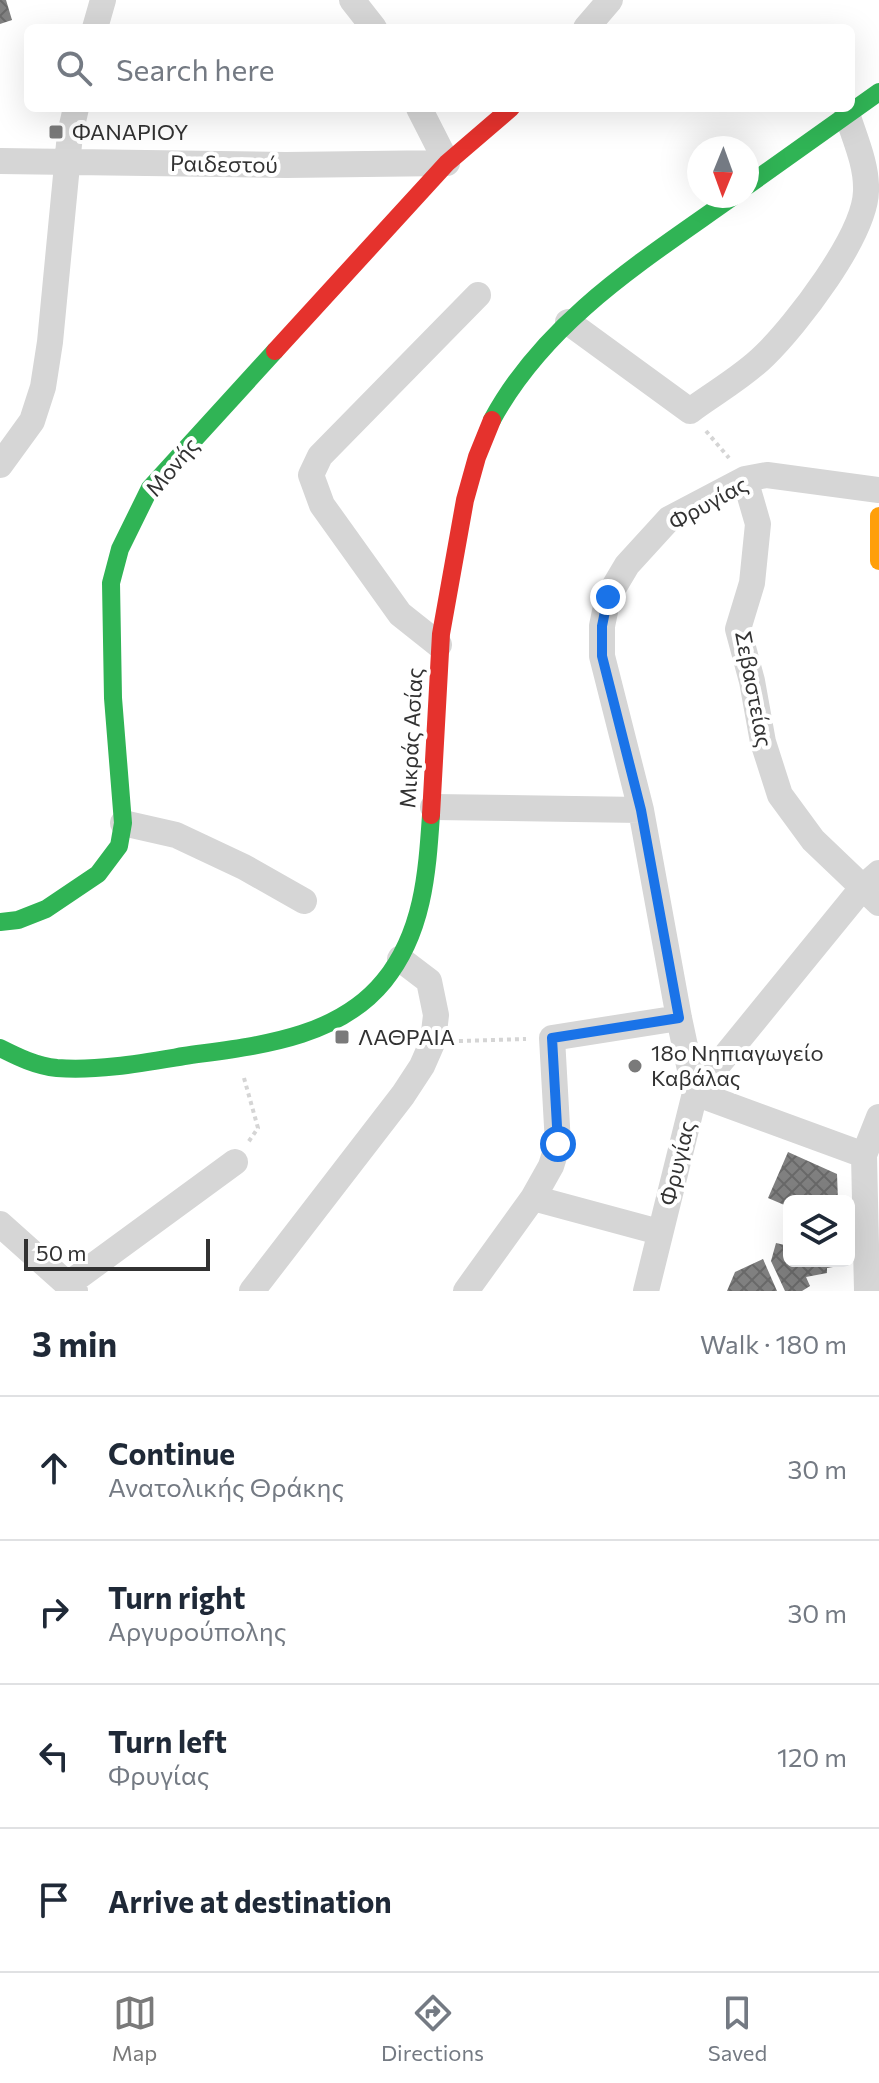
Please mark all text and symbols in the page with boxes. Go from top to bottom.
search box [24,24,855,112]
icon: search [52,46,96,90]
text: Search here [116,50,275,87]
place label: ΦΑΝΑΡΙΟΥ [72,118,188,145]
marker: ΦΑΝΑΡΙΟΥ [47,123,65,141]
north arrow [687,136,759,208]
street label: Ραιδεστού [170,149,278,178]
street label: Μονής [139,432,204,502]
street label: Φρυγίας [664,470,752,535]
route end [590,579,626,615]
street label: Σεβαστείας [730,628,779,749]
street label: Μικράς Ασίας [393,667,428,809]
place label: ΛΑΘΡΑΙΑ [358,1023,455,1050]
marker: ΛΑΘΡΑΙΑ [333,1028,351,1046]
place label: 18ο Νηπιαγωγείο Καβάλας [651,1039,824,1091]
marker: 18ο Νηπιαγωγείο Καβάλας [626,1057,644,1075]
street label: Φρυγίας [653,1118,700,1208]
route start [540,1126,576,1162]
map controls [783,1195,855,1267]
button: layers [783,1195,855,1267]
scale bar [24,1235,210,1271]
text: 50 m [36,1239,86,1266]
text: 3 min [32,1322,117,1364]
text: Walk · 180 m [700,1328,847,1359]
text: Continue [108,1434,235,1471]
icon: ahead [32,1446,76,1490]
text: 30 m [788,1453,847,1484]
text: Ανατολικής Θράκης [108,1471,344,1502]
text: Turn right [108,1578,245,1615]
icon: right [32,1590,76,1634]
text: 30 m [788,1597,847,1628]
text: Αργυρούπολης [108,1615,287,1646]
text: Turn left [108,1722,227,1759]
icon: left [32,1734,76,1778]
text: 120 m [777,1741,847,1772]
text: Φρυγίας [108,1759,210,1790]
icon: arrive [32,1878,76,1922]
text: Arrive at destination [108,1882,392,1919]
tab: Map [112,1991,157,2066]
tab: Directions [381,1991,484,2066]
tab: Saved [708,1991,767,2066]

